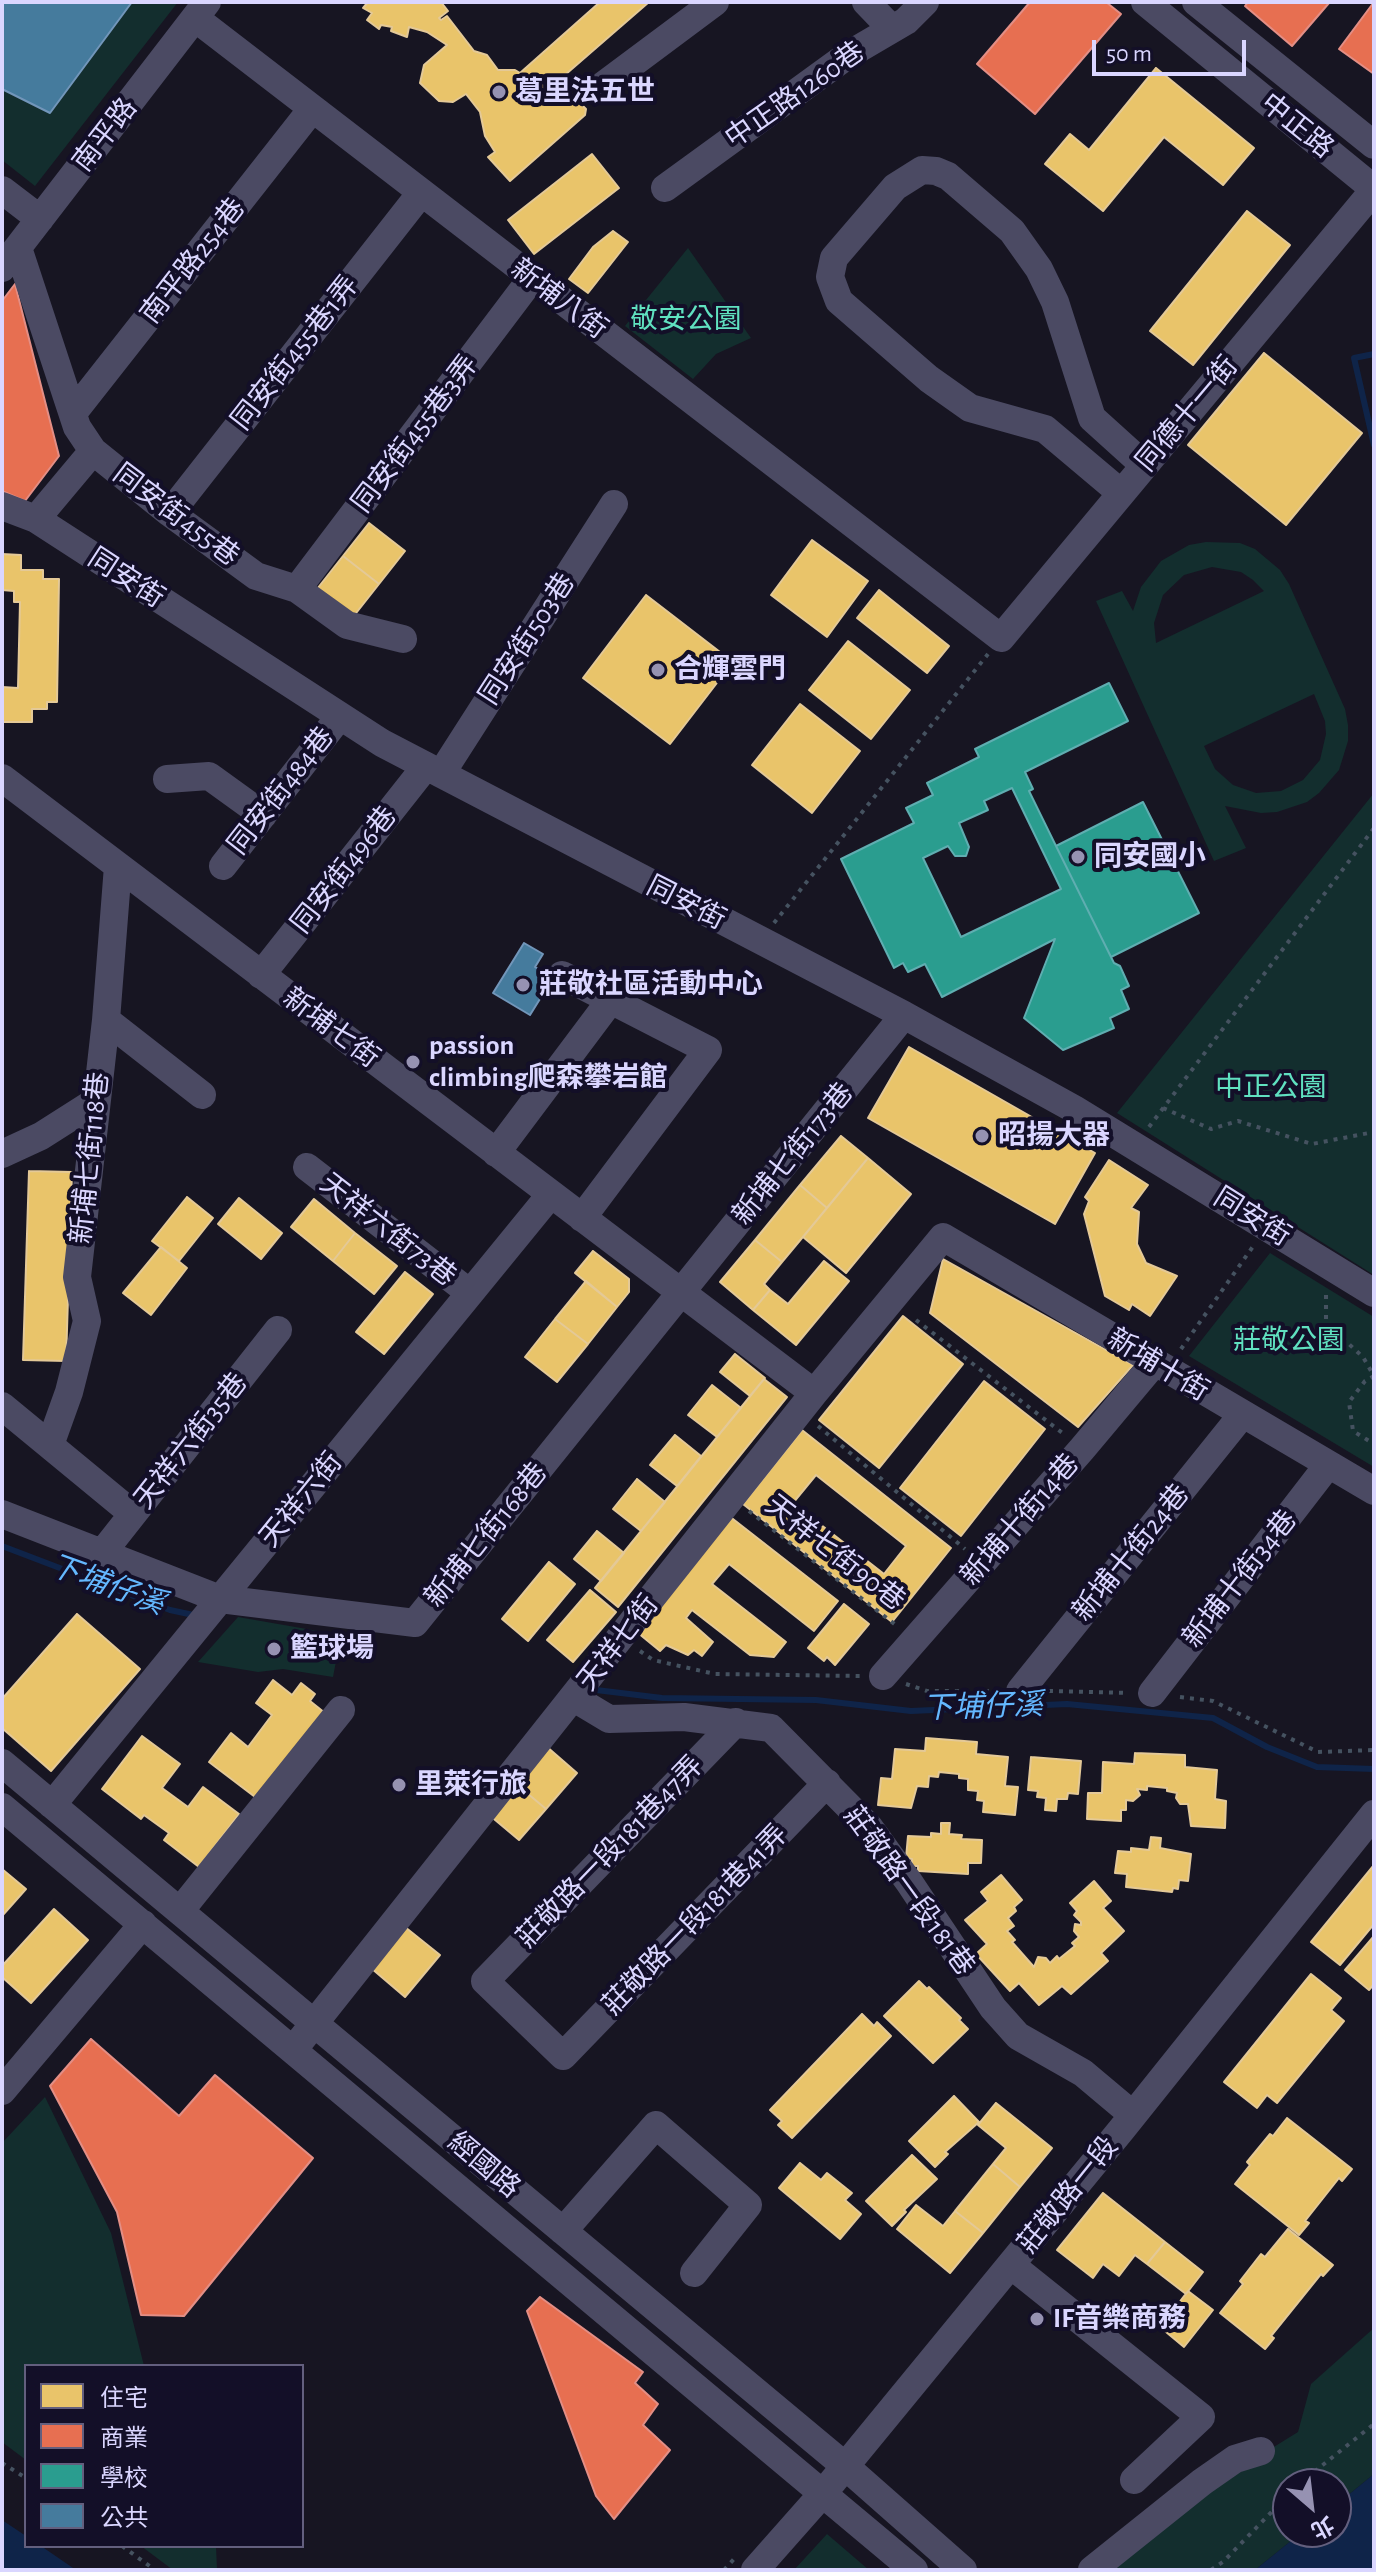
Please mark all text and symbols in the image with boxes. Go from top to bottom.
scale bar [1096,24,1250,74]
street label: 中正路1260巷 [719,35,871,155]
text: 50 m [1106,42,1152,66]
place label: 葛里法五世 [515,75,655,109]
marker: 葛里法五世 [490,83,508,101]
street label: 中正路 [1254,87,1340,165]
street label: 南平路 [66,92,144,178]
street label: 南平路254巷 [134,192,252,330]
street label: 新埔八街 [504,252,614,346]
street label: 同安街455巷1弄 [224,269,366,437]
park label: 敬安公園 [630,303,742,337]
street label: 同安街455巷3弄 [345,349,485,519]
street label: 同德十一街 [1129,350,1245,478]
street label: 同安街455巷 [106,457,246,573]
street label: 同安街 [82,541,170,615]
street label: 同安街503巷 [472,567,582,711]
place label: 合輝雲門 [674,653,786,687]
marker: 合輝雲門 [649,661,667,679]
street label: 同安街484巷 [221,721,341,861]
street label: 同安街496巷 [284,800,404,940]
place label: 同安國小 [1094,840,1206,874]
marker: 同安國小 [1069,848,1087,866]
street label: 同安街 [641,869,731,937]
place label: 莊敬社區活動中心 [539,968,763,1002]
marker: 莊敬社區活動中心 [514,976,532,994]
street label: 新埔七街 [276,981,386,1075]
place label: passion climbing爬森攀岩館 [429,1029,668,1095]
marker: passion climbing爬森攀岩館 [404,1053,422,1071]
street label: 新埔七街118巷 [64,1070,116,1246]
park label: 中正公園 [1215,1071,1327,1105]
street label: 新埔七街173巷 [726,1076,860,1232]
place label: 昭揚大器 [998,1119,1110,1153]
marker: 昭揚大器 [973,1127,991,1145]
street label: 天祥六街73巷 [313,1167,463,1293]
street label: 同安街 [1207,1180,1297,1254]
street label: 新埔十街 [1101,1322,1215,1408]
park label: 莊敬公園 [1233,1324,1345,1358]
street label: 天祥六街35巷 [128,1366,254,1516]
street label: 天祥六街 [253,1446,349,1554]
street label: 新埔十街14巷 [954,1447,1086,1593]
street label: 新埔七街168巷 [418,1456,554,1614]
street label: 新埔十街24巷 [1066,1478,1196,1628]
street label: 天祥七街90巷 [758,1488,912,1618]
street label: 新埔十街34巷 [1176,1504,1304,1654]
water label: 下埔仔溪 [44,1548,170,1622]
street label: 天祥七街 [570,1589,666,1697]
place label: 籃球場 [290,1632,374,1666]
marker: 籃球場 [265,1640,283,1658]
water label: 下埔仔溪 [922,1687,1044,1727]
street label: 莊敬路一段181巷47弄 [510,1749,710,1955]
place label: 里萊行旅 [415,1768,527,1802]
marker: 里萊行旅 [390,1776,408,1794]
street label: 莊敬路一段181巷 [836,1800,982,1982]
street label: 莊敬路一段181巷41弄 [596,1818,794,2022]
street label: 經國路 [441,2125,527,2205]
street label: 莊敬路一段 [1011,2130,1125,2260]
place label: IF音樂商務 [1053,2302,1186,2336]
marker: IF音樂商務 [1028,2310,1046,2328]
legend [24,2364,304,2548]
text: 住宅 [100,2387,148,2411]
text: 商業 [100,2427,148,2451]
text: 學校 [100,2467,148,2491]
north arrow [1272,2468,1352,2548]
text: 公共 [100,2507,148,2531]
text: 北 [1307,2513,1337,2542]

